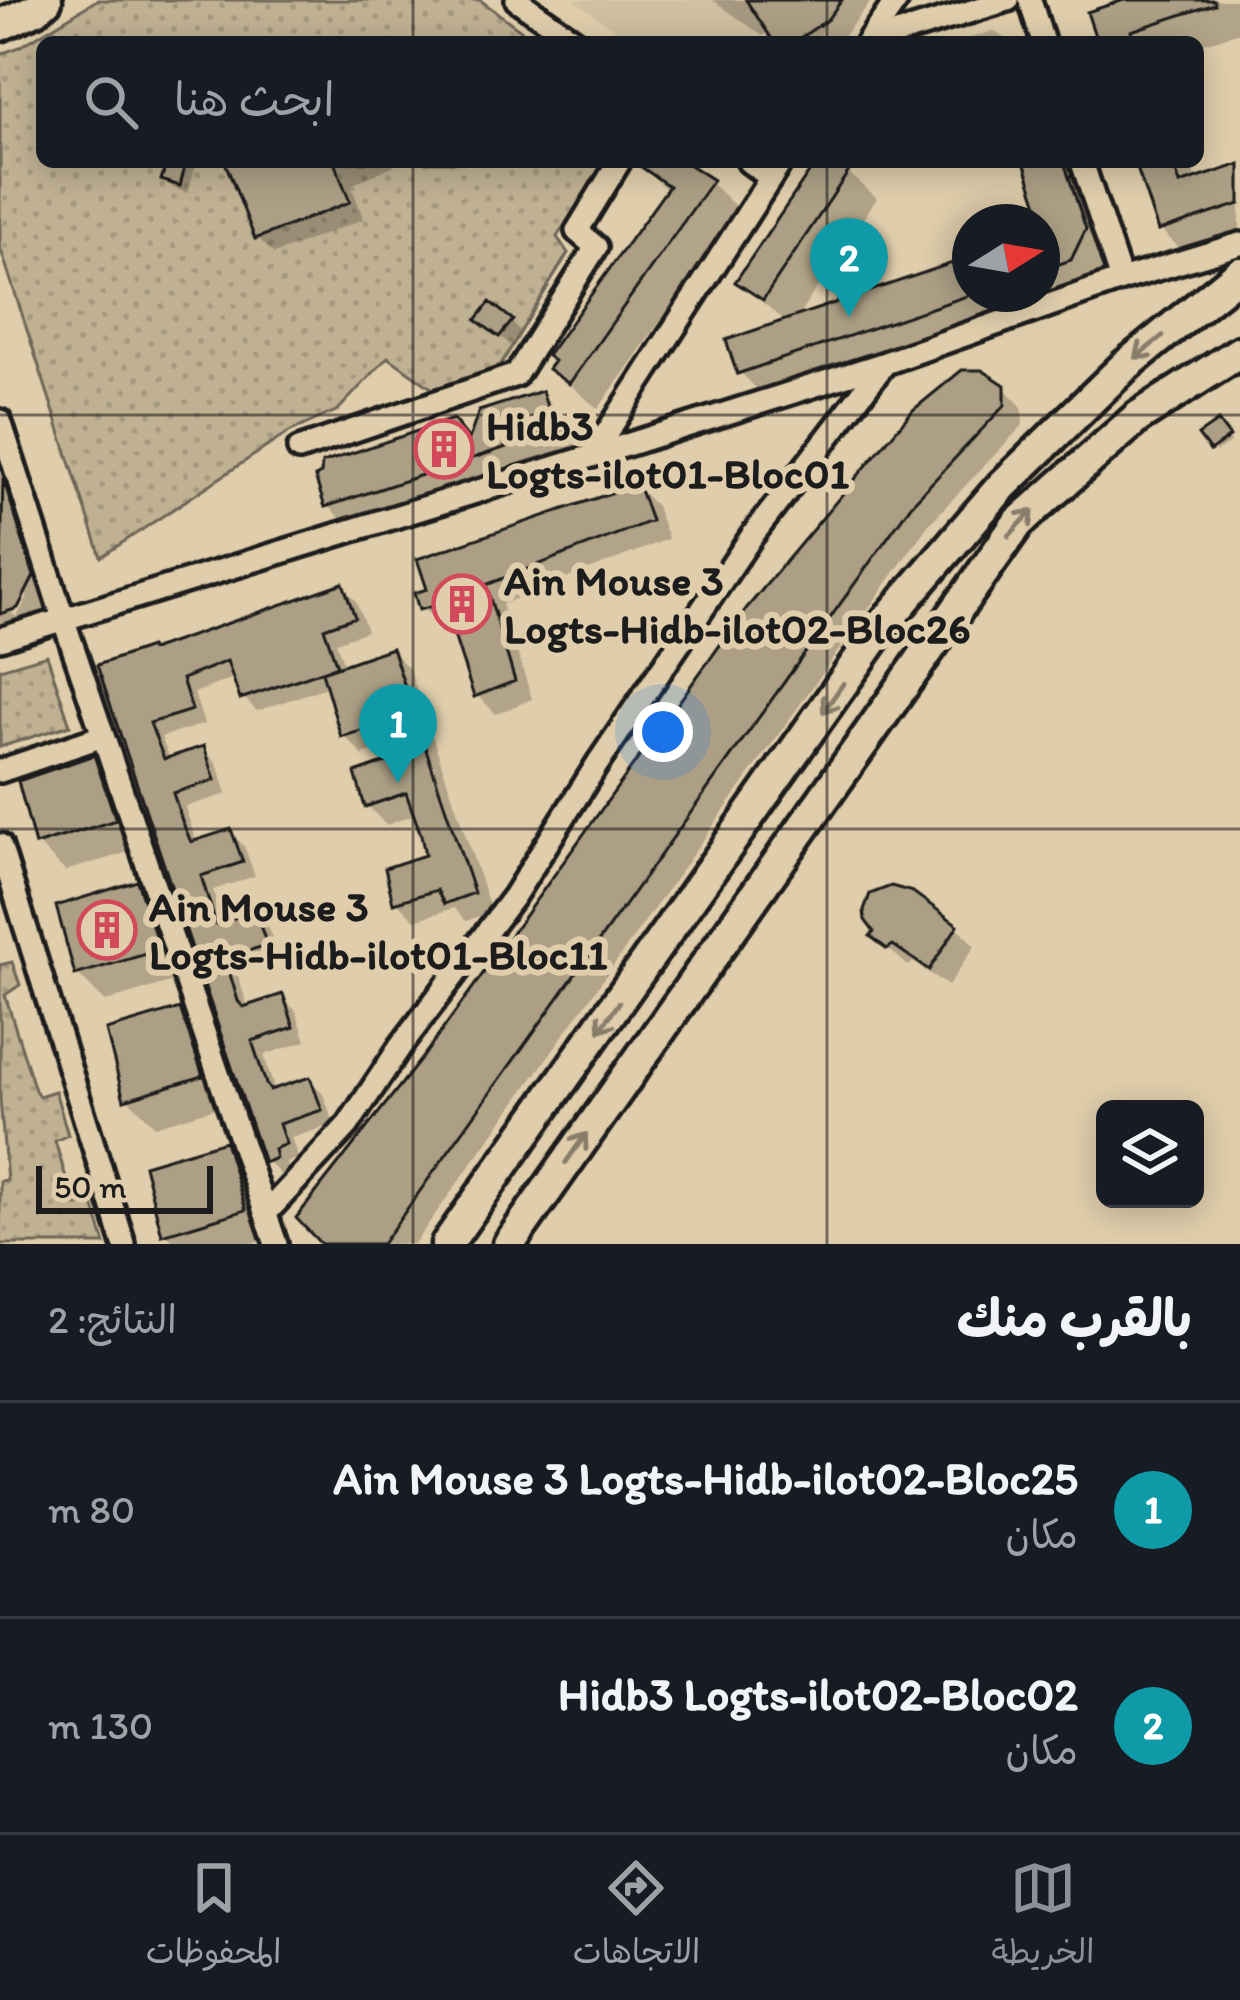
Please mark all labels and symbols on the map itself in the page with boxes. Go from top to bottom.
north arrow [952,204,1060,312]
pin: 2 [810,218,888,317]
one-way arrow [1134,333,1166,359]
place label: Hidb3 Logts-ilot01-Bloc01 [486,400,850,499]
building icon: Hidb3 Logts-ilot01-Bloc01 [413,418,475,480]
one-way arrow [1006,509,1035,539]
place label: Ain Mouse 3 Logts-Hidb-ilot02-Bloc26 [504,555,970,654]
building icon: Ain Mouse 3 Logts-Hidb-ilot02-Bloc26 [431,573,493,635]
one-way arrow [821,680,846,714]
pin: 1 [359,684,437,783]
your location [633,702,693,762]
place label: Ain Mouse 3 Logts-Hidb-ilot01-Bloc11 [149,881,608,980]
building icon: Ain Mouse 3 Logts-Hidb-ilot01-Bloc11 [76,899,138,961]
one-way arrow [597,1000,622,1033]
one-way arrow [563,1132,588,1165]
scale bar [36,1160,213,1213]

